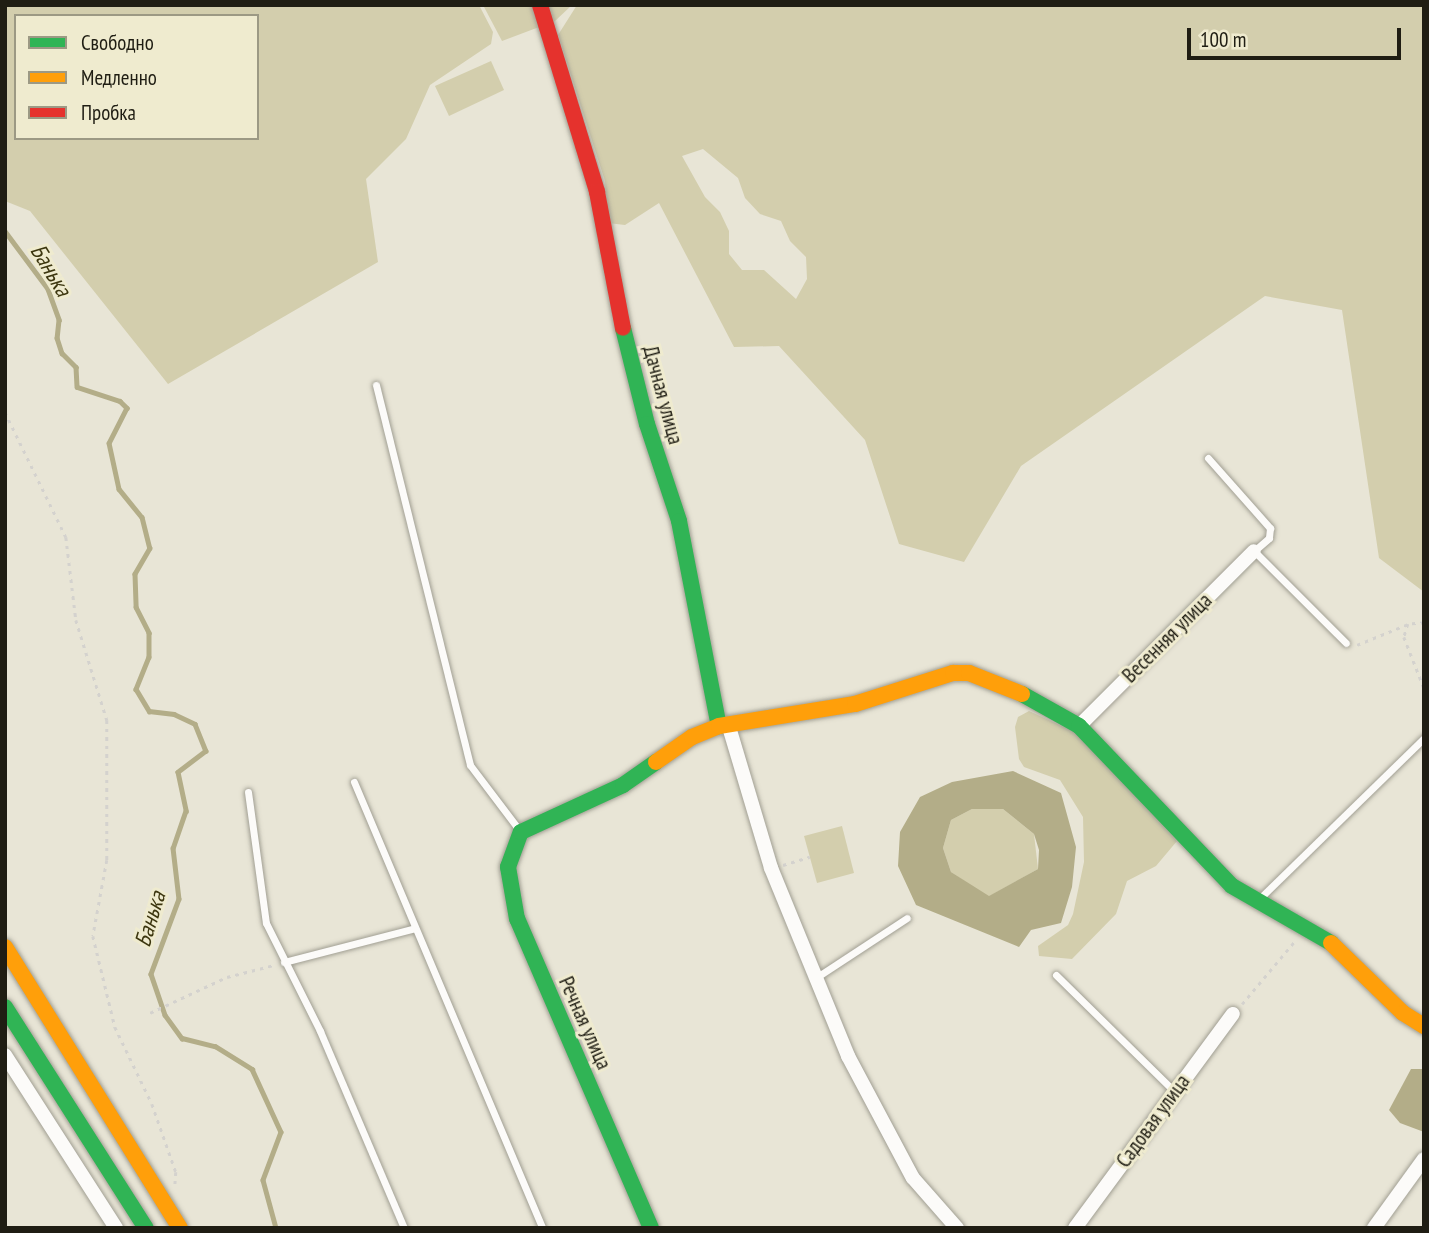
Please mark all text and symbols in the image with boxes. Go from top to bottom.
legend [14,14,259,140]
scale bar [1191,14,1404,58]
text: 100 m [1200,26,1246,53]
text: Свободно [81,29,154,56]
text: Медленно [81,64,157,91]
text: Пробка [81,99,136,126]
water label: Банька [25,239,77,301]
street label: Дачная улица [638,343,688,447]
street label: Весенняя улица [1117,588,1217,688]
water label: Банька [129,888,171,950]
street label: Речная улица [553,973,617,1073]
street label: Садовая улица [1111,1070,1195,1172]

